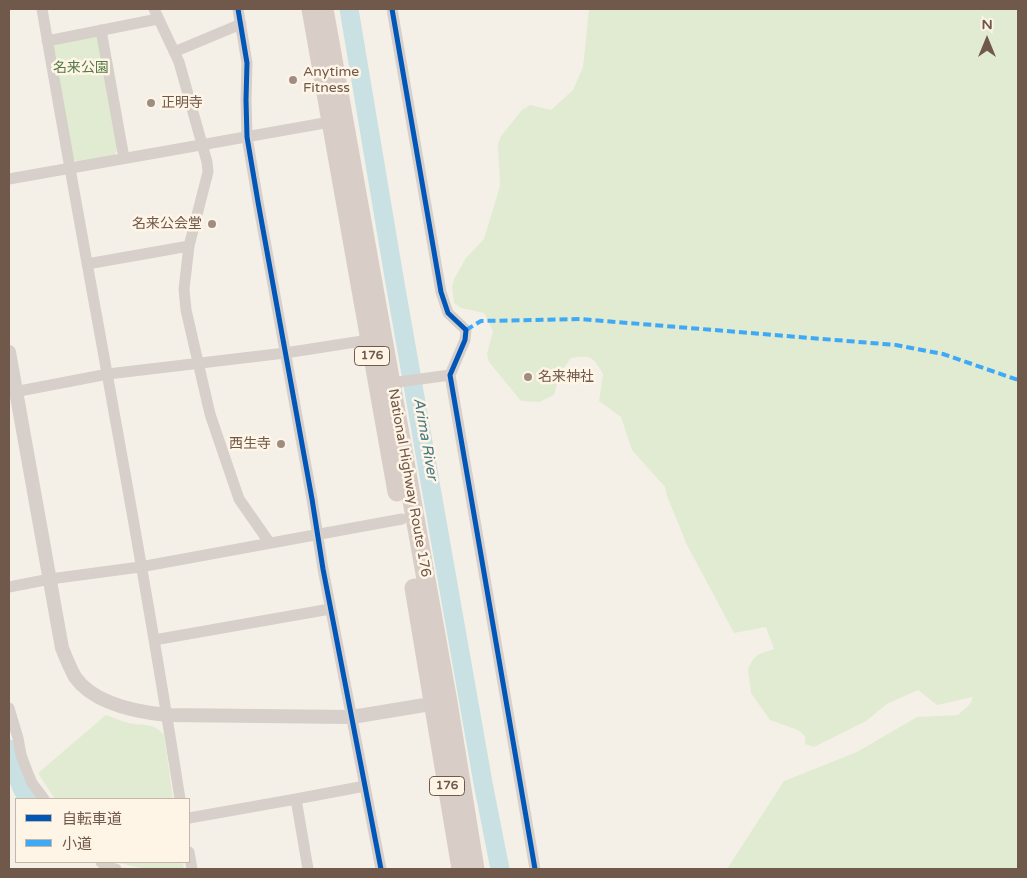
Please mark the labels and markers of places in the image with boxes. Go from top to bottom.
place label: Anytime Fitness [303,64,359,96]
marker: Anytime Fitness [287,74,299,86]
place label: 正明寺 [161,95,203,111]
marker: 正明寺 [145,97,157,109]
place label: 名来公会堂 [132,216,202,232]
marker: 名来公会堂 [206,218,218,230]
place label: 名来神社 [538,369,594,385]
marker: 名来神社 [522,371,534,383]
place label: 西生寺 [229,436,271,452]
marker: 西生寺 [275,438,287,450]

